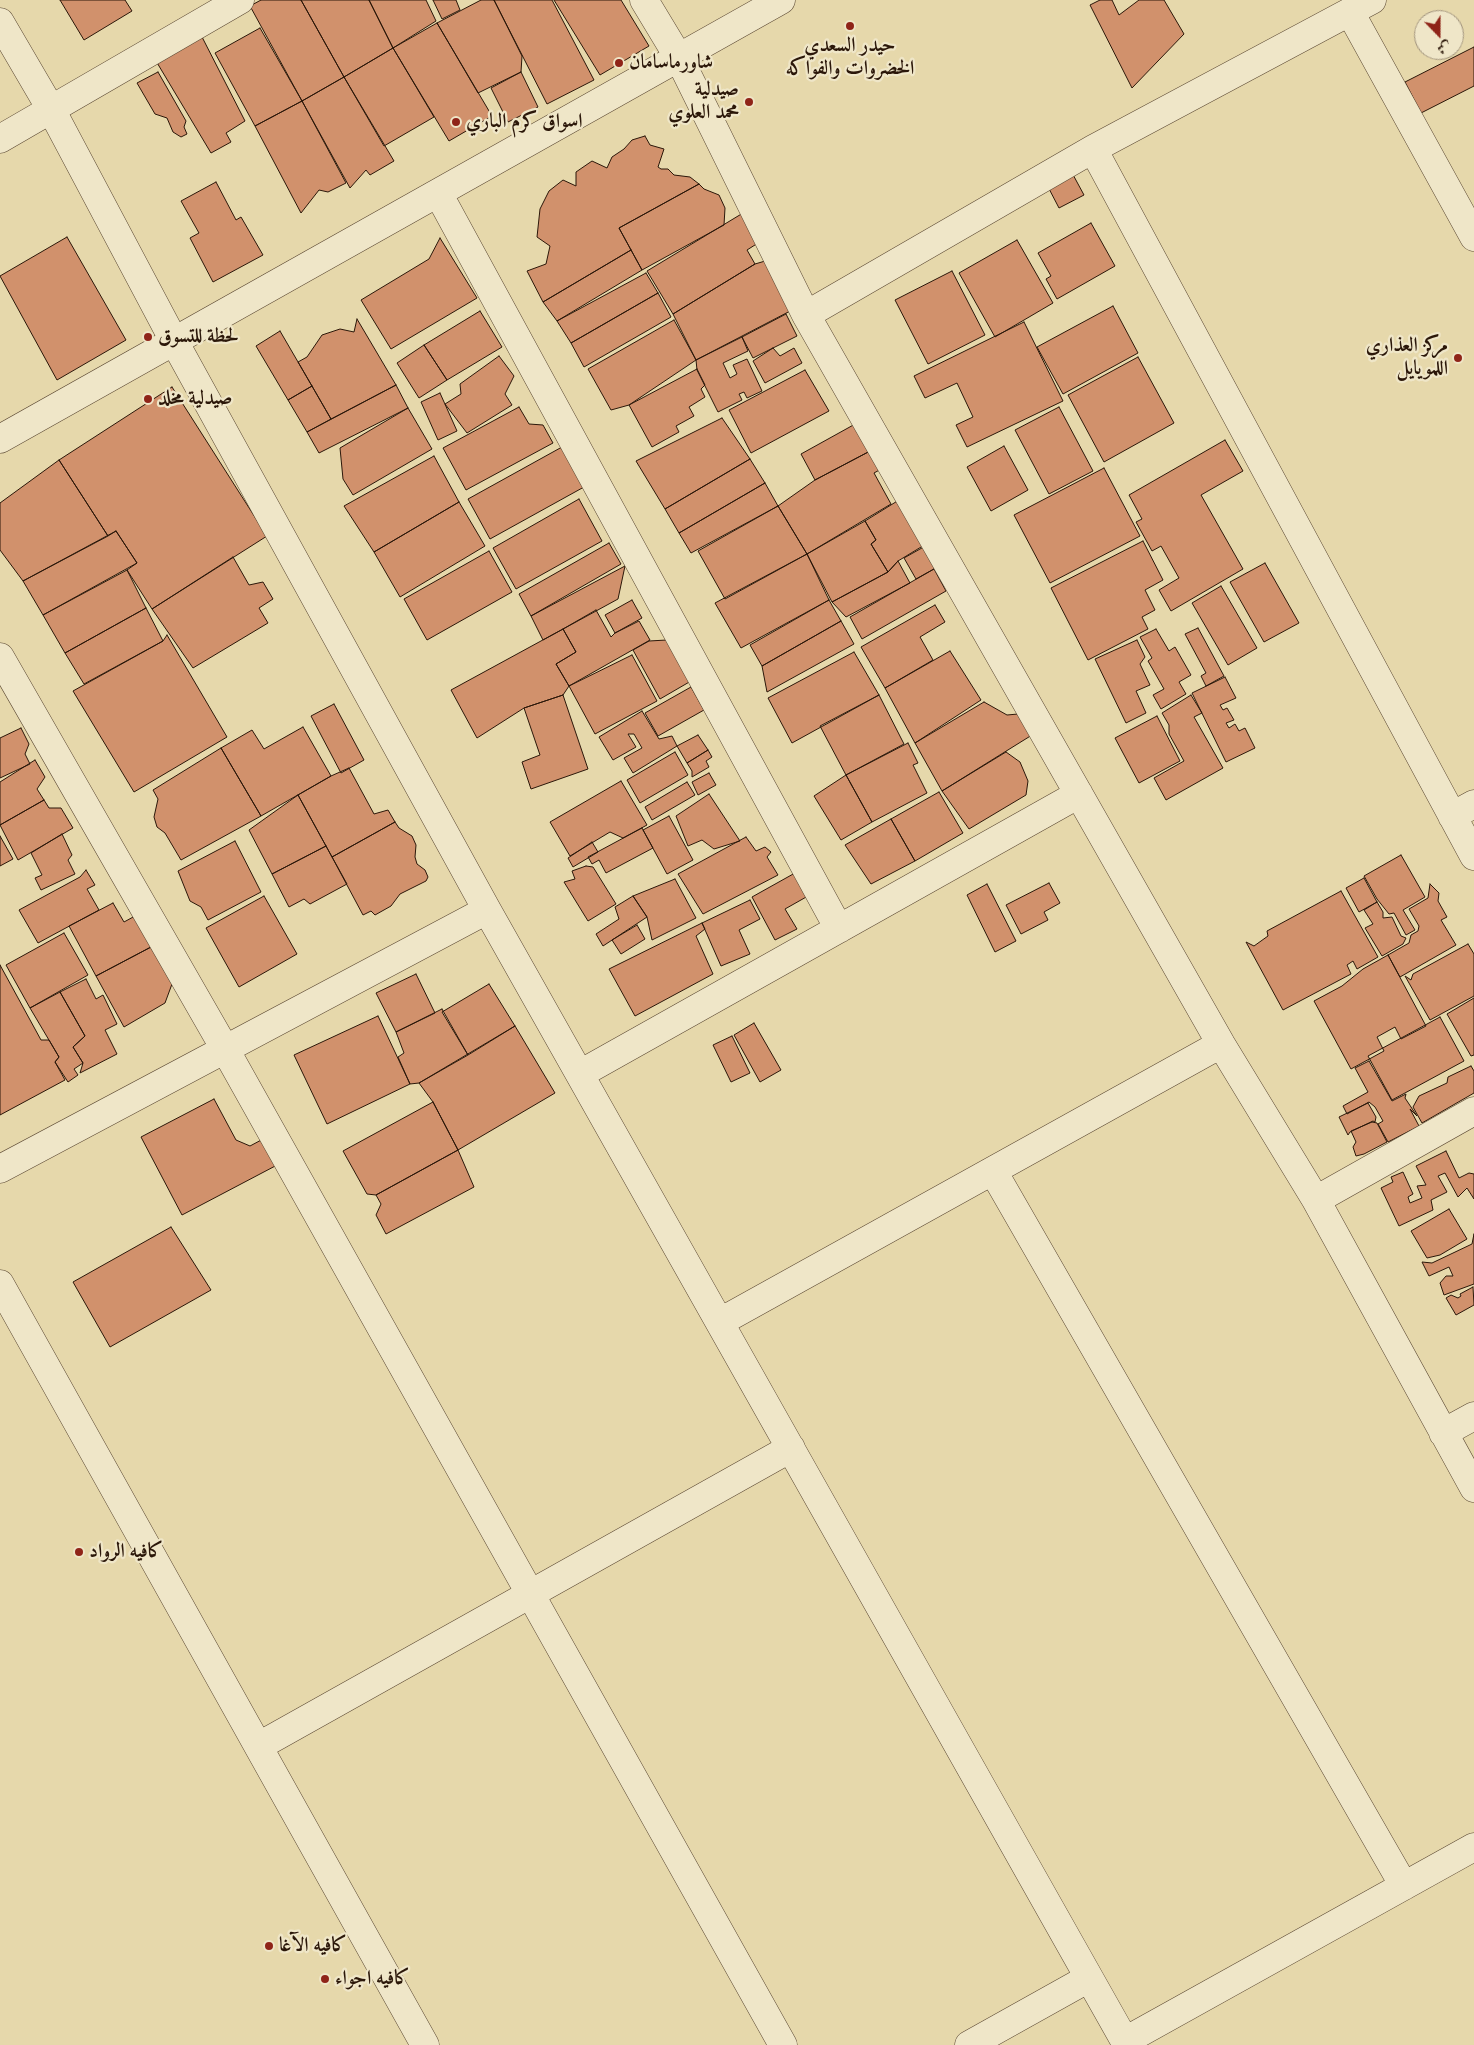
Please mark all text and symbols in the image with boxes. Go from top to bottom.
north arrow [1414,10,1464,60]
marker: حيدر السعدي الخضروات والفواكه [844,20,856,32]
place label: حيدر السعدي الخضروات والفواكه [786,34,914,81]
text: ش [1434,37,1454,59]
place label: شاورماسامان [629,51,713,75]
marker: شاورماسامان [613,57,625,69]
place label: صيدلية محمد العلوي [668,78,739,125]
marker: صيدلية محمد العلوي [743,96,755,108]
place label: اسواق كرم الباري [466,110,583,134]
marker: اسواق كرم الباري [450,116,462,128]
place label: لحظة للتسوق [158,325,238,349]
marker: لحظة للتسوق [142,331,154,343]
place label: مركز العذاري اللمويايل [1366,334,1448,381]
marker: مركز العذاري اللمويايل [1452,352,1464,364]
place label: صيدلية مخلد [158,387,233,411]
marker: صيدلية مخلد [142,393,154,405]
place label: كافيه الرواد [89,1540,163,1564]
marker: كافيه الرواد [73,1546,85,1558]
place label: كافيه الآغا [279,1934,347,1958]
marker: كافيه الآغا [263,1940,275,1952]
place label: كافيه اجواء [335,1967,410,1991]
marker: كافيه اجواء [319,1973,331,1985]

